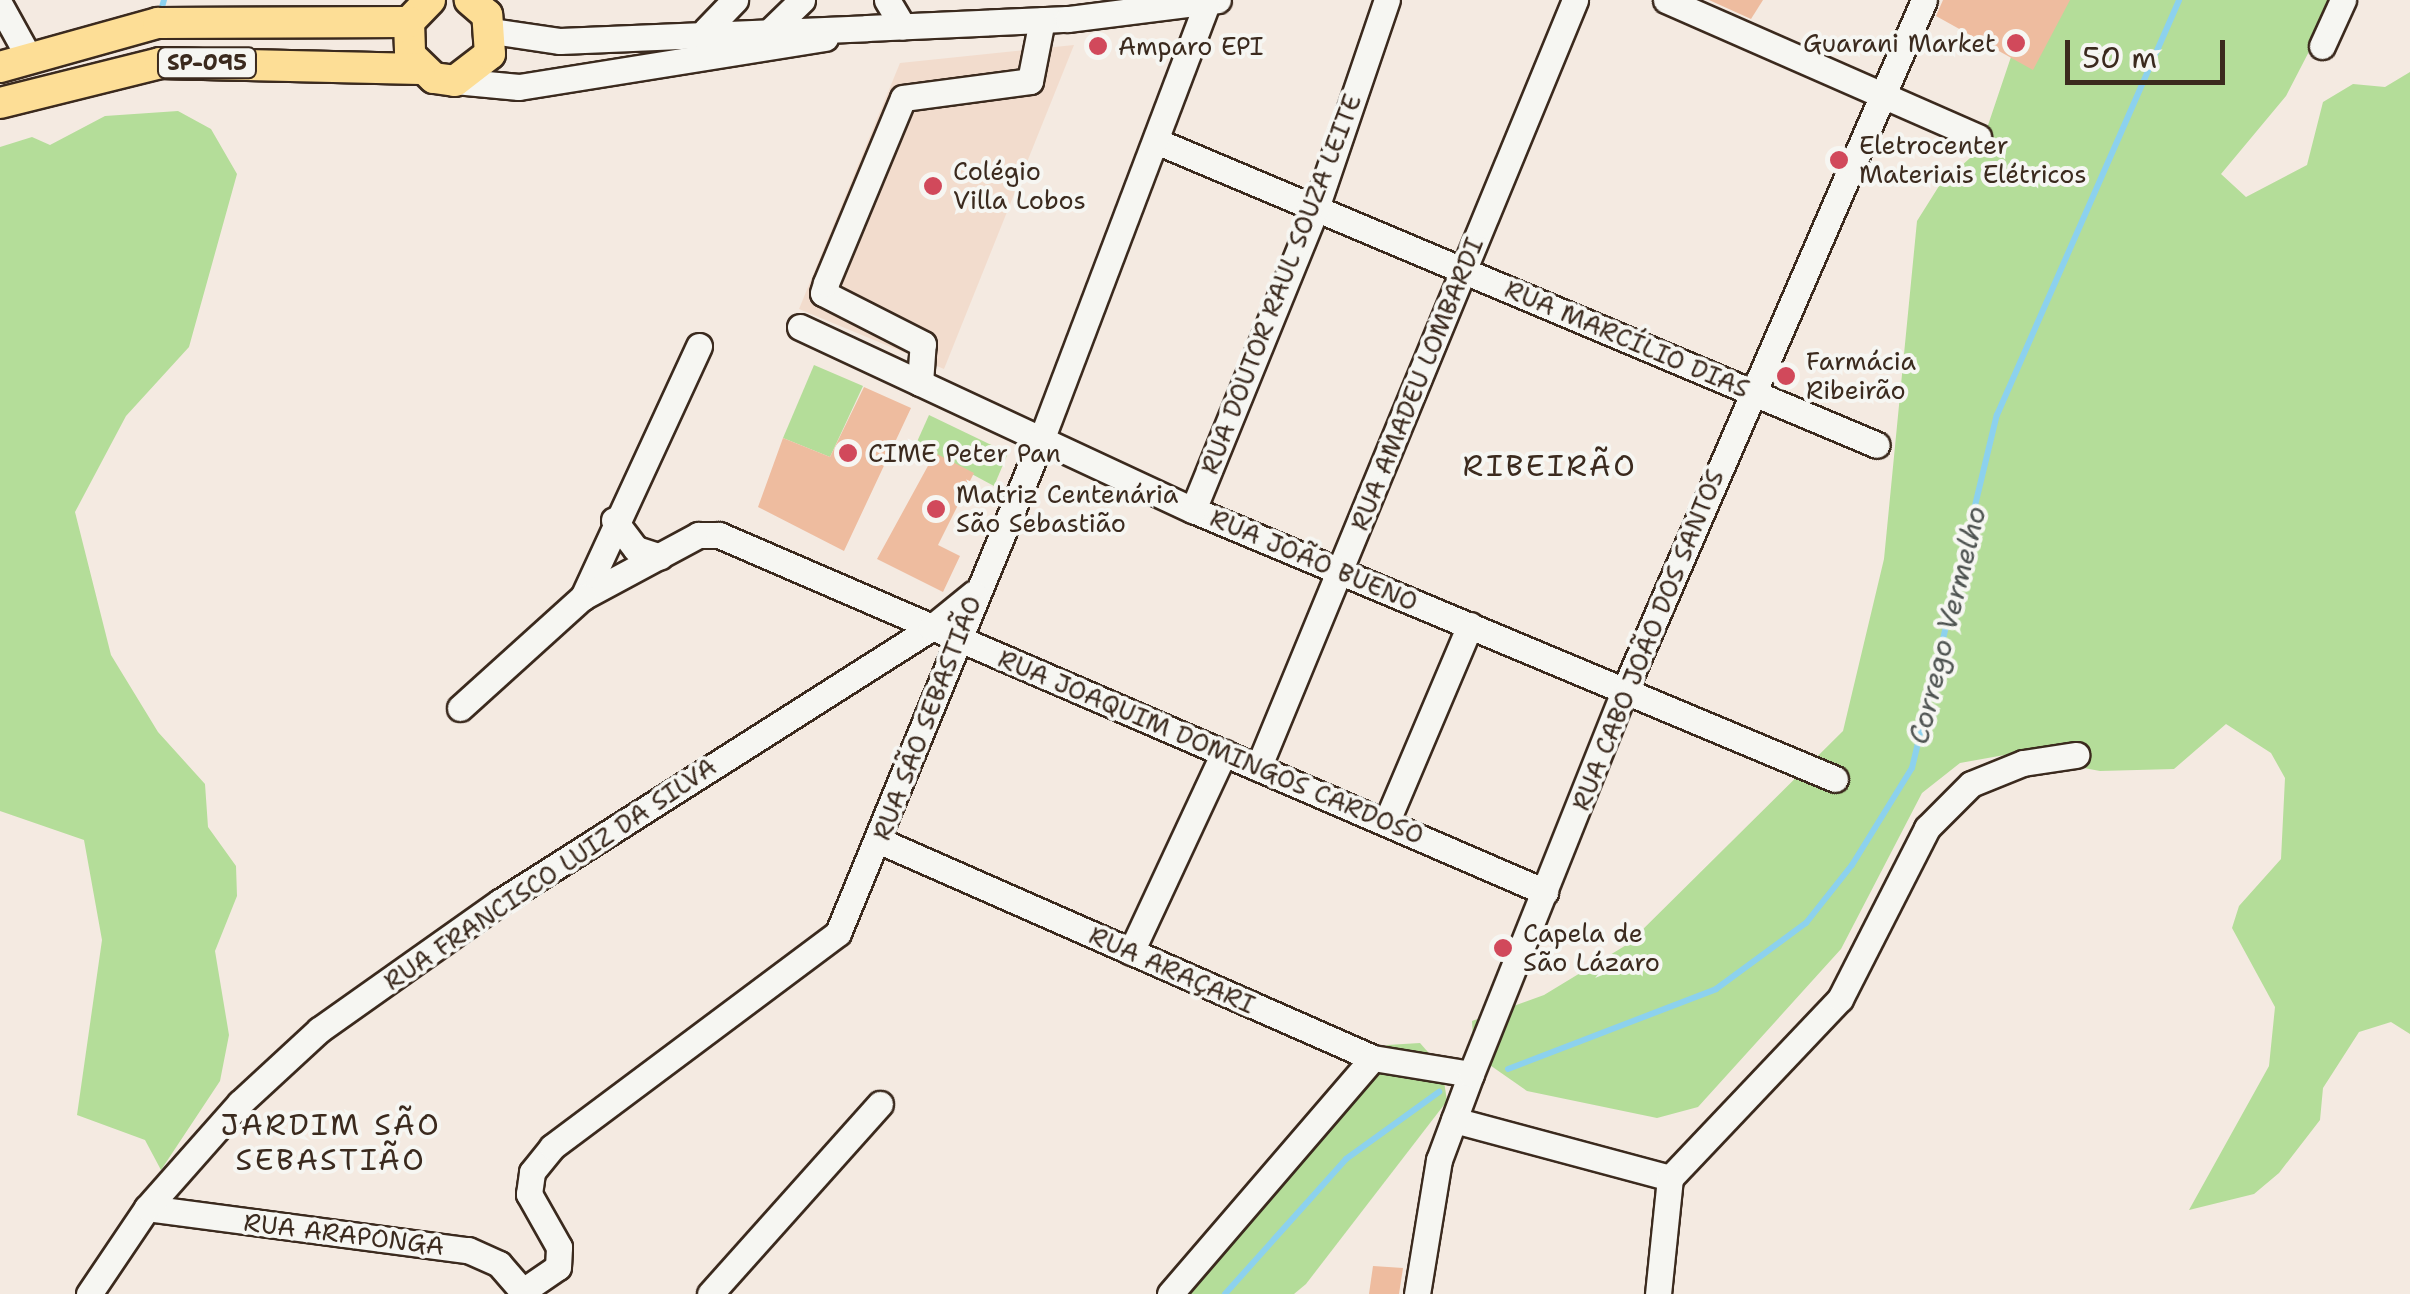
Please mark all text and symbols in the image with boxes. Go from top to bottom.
scale bar [2070,20,2230,82]
place label: Guarani Market [1803,28,1996,58]
place label: Amparo EPI [1118,31,1264,61]
marker: Guarani Market [2005,32,2027,54]
marker: Amparo EPI [1087,35,1109,57]
text: 50 m [2082,37,2157,78]
road number: SP-095 [154,46,260,80]
street label: RUA DOUTOR RAUL SOUZA LEITE [1194,90,1368,478]
place label: Eletrocenter Materiais Elétricos [1859,131,2087,190]
marker: Eletrocenter Materiais Elétricos [1828,149,1850,171]
place label: Colégio Villa Lobos [953,157,1086,216]
marker: Colégio Villa Lobos [922,175,944,197]
street label: RUA AMADEU LOMBARDI [1344,233,1490,535]
street label: RUA MARCÍLIO DIAS [1500,274,1754,404]
place label: Farmácia Ribeirão [1806,347,1916,406]
marker: Farmácia Ribeirão [1775,365,1797,387]
place label: CIME Peter Pan [868,438,1061,468]
marker: CIME Peter Pan [837,442,859,464]
district label: RIBEIRÃO [1463,448,1637,484]
street label: RUA CABO JOÃO DOS SANTOS [1566,465,1730,815]
place label: Matriz Centenária São Sebastião [956,480,1178,539]
marker: Matriz Centenária São Sebastião [925,498,947,520]
water label: Corrego Vermelho [1901,502,1993,748]
street label: RUA JOÃO BUENO [1206,503,1422,617]
street label: RUA SÃO SEBASTIÃO [867,592,987,844]
street label: RUA JOAQUIM DOMINGOS CARDOSO [994,643,1428,851]
street label: RUA FRANCISCO LUIZ DA SILVA [378,751,722,997]
place label: Capela de São Lázaro [1523,919,1660,978]
street label: RUA ARAÇARI [1084,920,1260,1020]
marker: Capela de São Lázaro [1492,937,1514,959]
district label: JARDIM SÃO SEBASTIÃO [221,1107,441,1178]
street label: RUA ARAPONGA [242,1207,446,1261]

